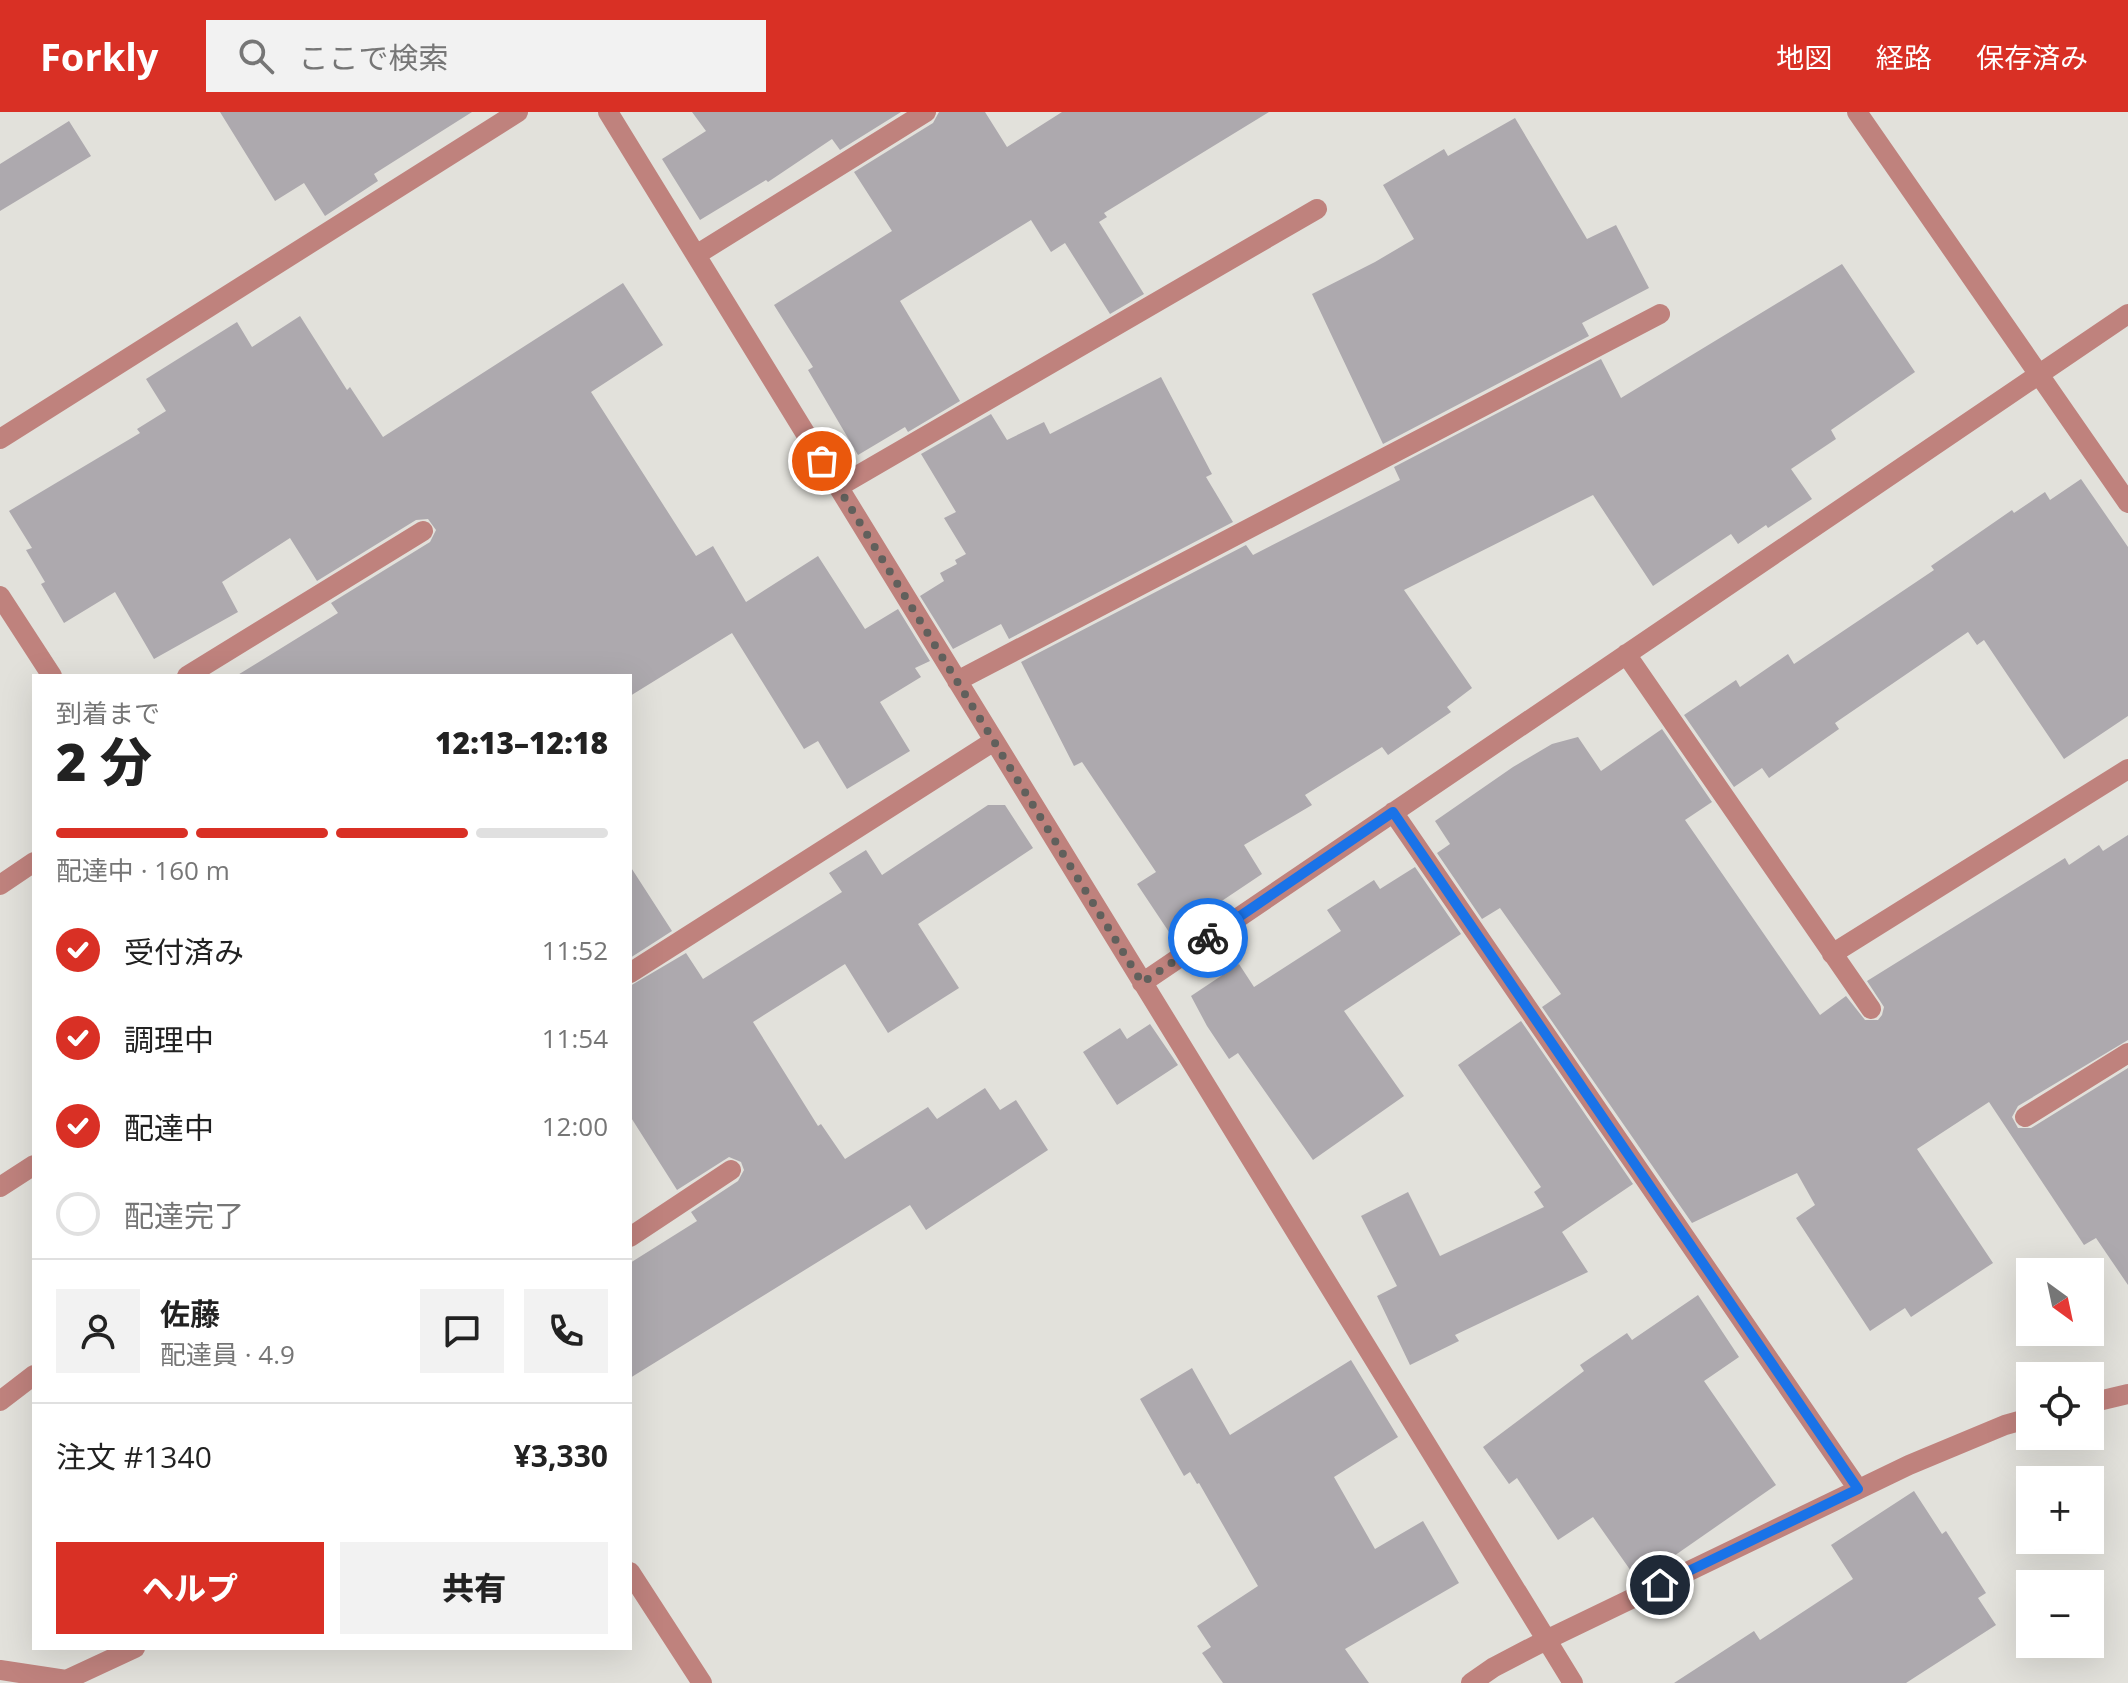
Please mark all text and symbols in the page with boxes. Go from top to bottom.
search box [206,20,766,92]
text: Forkly [40,30,158,82]
icon: search [234,34,278,78]
text: ここで検索 [298,37,448,78]
text: 地図 [1776,38,1832,76]
text: 経路 [1876,38,1932,76]
text: 保存済み [1976,38,2088,76]
pin [788,427,856,495]
icon: bag [800,439,844,483]
text: 到着まで [56,695,160,731]
text: 12:13–12:18 [435,722,608,763]
text: 2 分 [56,725,152,796]
text: 配達中 · 160 m [56,852,230,888]
courier [1168,898,1248,978]
icon: bike [1186,916,1230,960]
icon: check [56,928,100,972]
text: 受付済み [124,931,244,972]
text: 11:52 [542,932,608,968]
icon: check [56,1016,100,1060]
text: 調理中 [124,1019,214,1060]
text: 11:54 [542,1020,608,1056]
icon: check [56,1104,100,1148]
text: 配達中 [124,1107,214,1148]
text: 12:00 [542,1108,608,1144]
text: 配達完了 [124,1195,244,1236]
north arrow [2016,1258,2104,1346]
map controls [2016,1258,2104,1658]
button: person [56,1289,140,1373]
button: chat [420,1289,504,1373]
button: phone [524,1289,608,1373]
text: 佐藤 [160,1293,220,1334]
text: 配達員 · 4.9 [160,1336,295,1372]
button: locate [2016,1362,2104,1450]
text: ¥3,330 [514,1435,608,1476]
text: 注文 #1340 [56,1436,212,1477]
button: + [2016,1466,2104,1554]
button: ヘルプ [56,1542,324,1634]
button: 共有 [340,1542,608,1634]
pin [1626,1551,1694,1619]
icon: home [1638,1563,1682,1607]
button: − [2016,1570,2104,1658]

